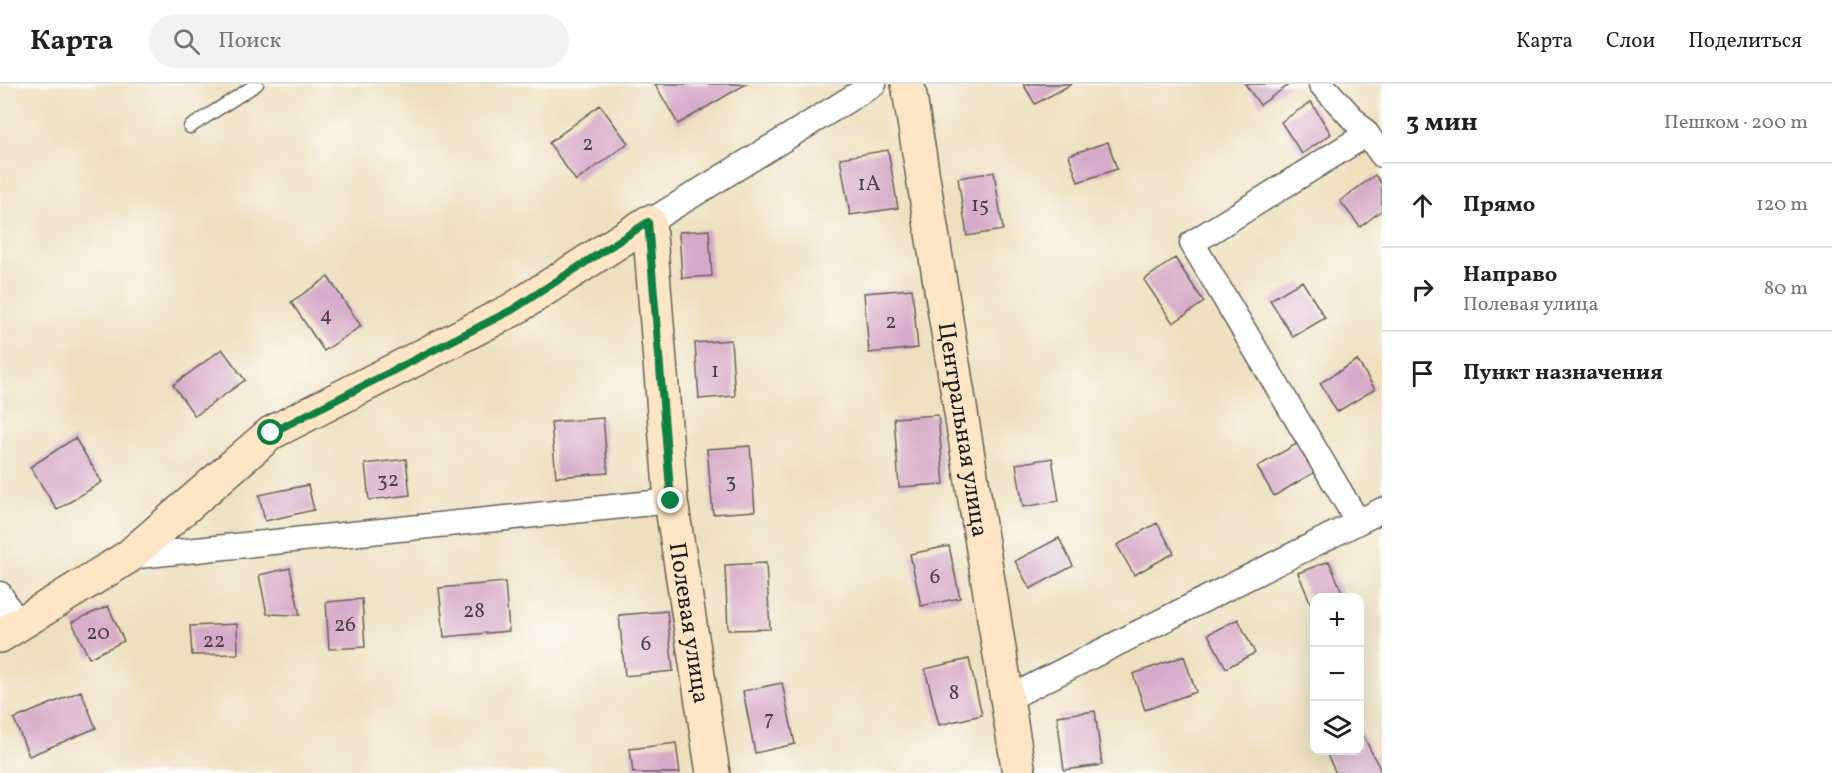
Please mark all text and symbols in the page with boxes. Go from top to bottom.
search box [149,14,569,68]
text: Карта [30,22,113,61]
icon: search [170,25,203,58]
text: Поиск [218,26,281,57]
text: Карта [1516,27,1573,56]
text: Слои [1606,27,1655,56]
text: Поделиться [1688,27,1802,56]
text: 3 мин [1406,105,1478,141]
text: Пешком · 200 m [1664,109,1808,137]
house number: 2 [582,130,594,159]
house number: 1А [858,170,881,199]
icon: ahead [1406,189,1439,222]
text: Прямо [1463,190,1535,221]
house number: 15 [971,191,989,220]
text: 120 m [1756,191,1808,219]
text: Направо [1463,260,1557,291]
icon: right [1406,273,1439,306]
text: 80 m [1764,275,1808,303]
text: Полевая улица [1463,291,1598,319]
house number: 4 [320,301,332,330]
house number: 2 [885,308,897,337]
street label: Центральная улица [928,320,996,540]
house number: 1 [711,357,719,386]
icon: arrive [1406,357,1439,390]
text: Пункт назначения [1463,358,1663,389]
route start [257,419,283,445]
house number: 32 [377,466,399,495]
house number: 3 [726,467,736,496]
route end [657,487,683,513]
street label: Полевая улица [659,540,717,706]
house number: 6 [930,563,940,592]
map controls [1310,593,1364,755]
button: + [1310,593,1364,647]
house number: 28 [463,597,485,626]
house number: 26 [334,611,356,640]
house number: 20 [86,619,110,648]
house number: 22 [203,627,225,656]
house number: 6 [641,630,651,659]
button: − [1310,647,1364,701]
house number: 8 [949,679,959,708]
button: layers [1310,701,1364,755]
house number: 7 [764,705,774,734]

